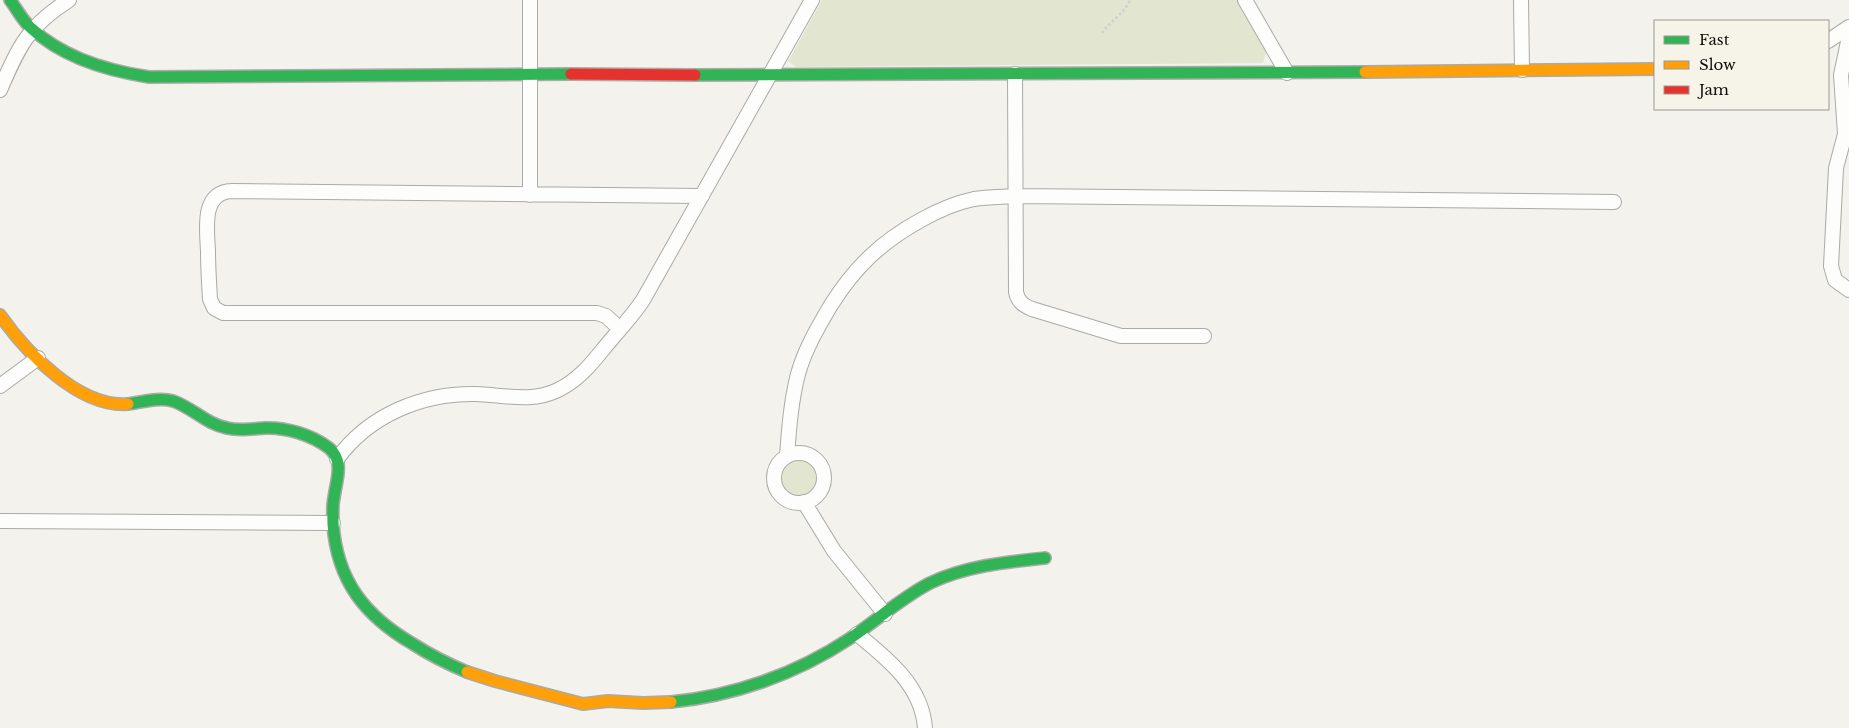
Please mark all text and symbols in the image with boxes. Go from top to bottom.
legend [1654,20,1829,110]
text: Fast [1699,30,1730,49]
text: Slow [1699,55,1736,74]
text: Jam [1697,80,1729,99]

